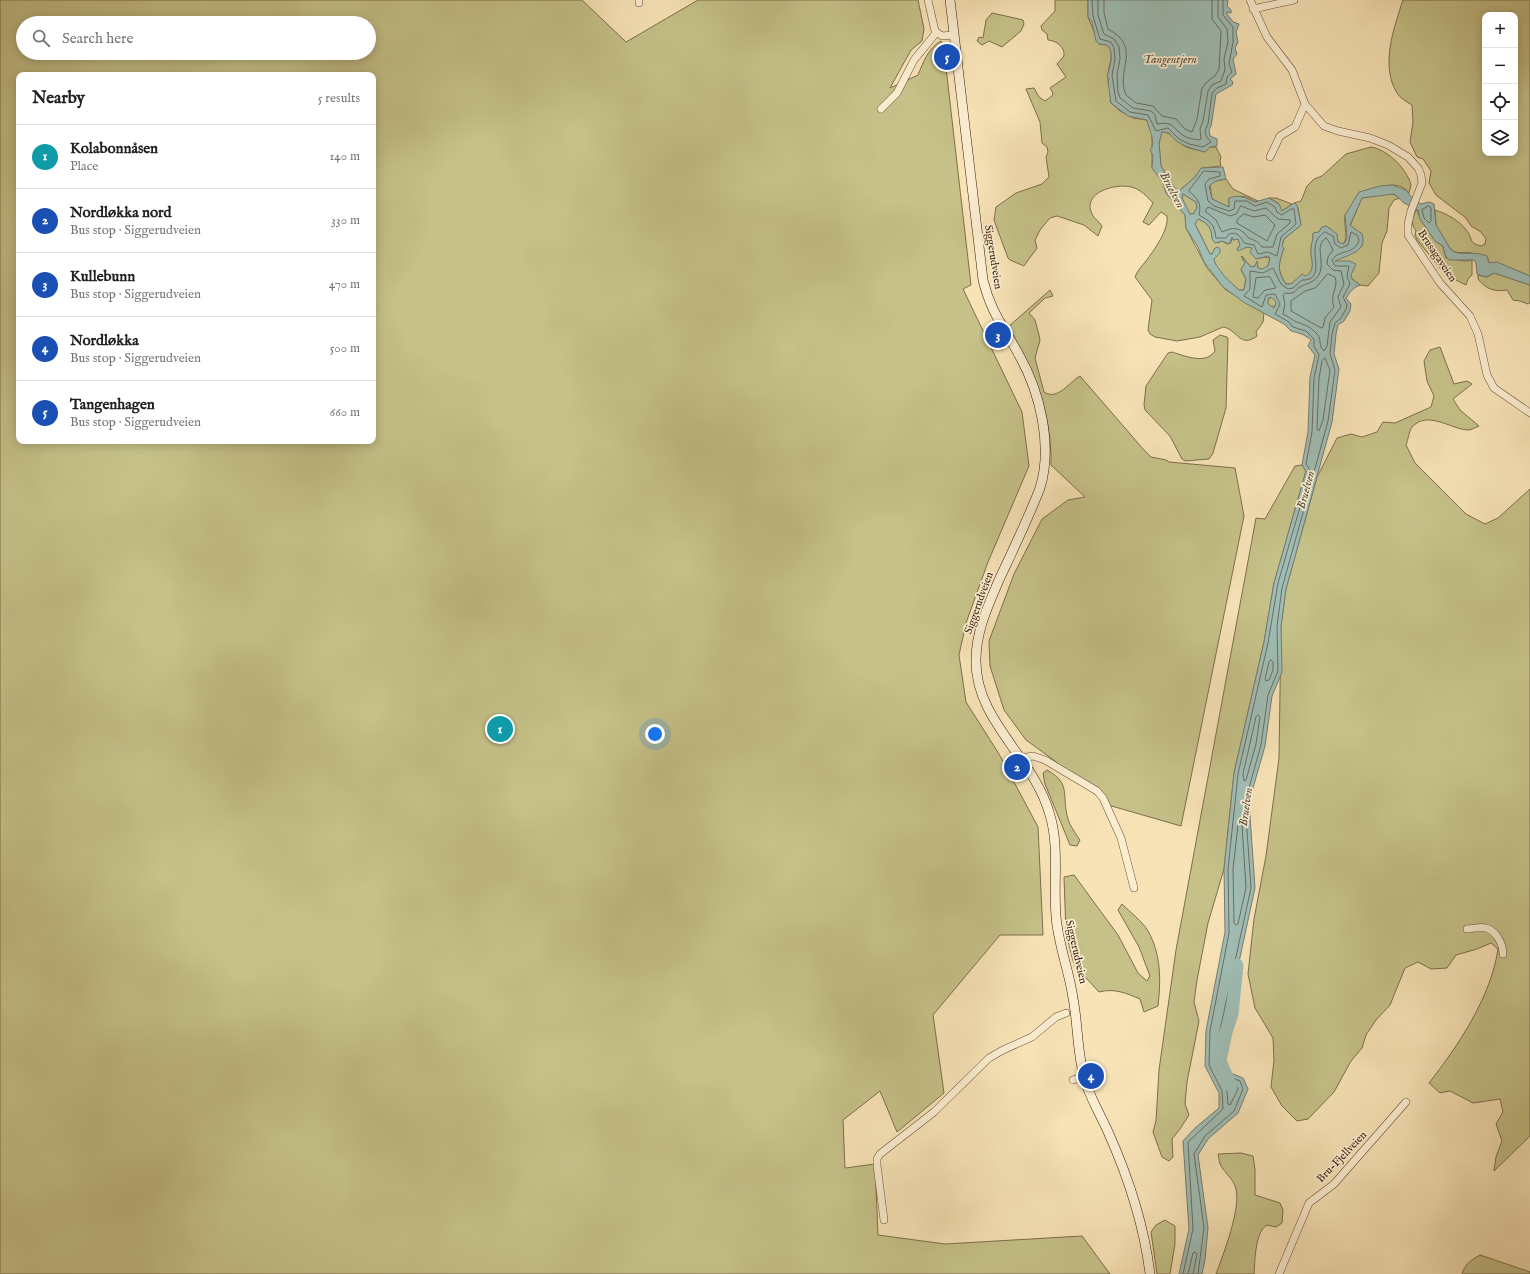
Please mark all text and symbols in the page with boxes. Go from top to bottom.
map controls [1482,12,1518,156]
button: + [1482,12,1518,48]
search box [16,16,376,60]
icon: search [30,27,52,49]
text: Search here [62,29,133,48]
pin: 5 [934,42,960,72]
button: − [1482,48,1518,84]
water label: Tangentjern [1143,52,1197,68]
button: locate [1482,84,1518,120]
text: Nearby [32,88,85,109]
text: 5 results [318,90,360,107]
button: layers [1482,120,1518,156]
text: Kolabonnåsen [70,139,158,158]
text: 1 [43,148,47,165]
text: 140 m [330,148,360,165]
text: Place [70,158,98,175]
water label: Bruelven [1156,169,1188,211]
text: Nordløkka nord [70,203,172,222]
text: 2 [42,212,48,229]
text: 330 m [331,212,360,229]
text: Bus stop · Siggerudveien [70,222,201,239]
street label: Siggerudveien [981,224,1005,290]
street label: Brusagaveien [1414,227,1460,285]
text: Kullebunn [70,267,135,286]
text: 3 [43,276,47,293]
text: 470 m [329,276,360,293]
text: Bus stop · Siggerudveien [70,286,201,303]
pin: 3 [985,320,1011,350]
text: Nordløkka [70,331,139,350]
text: 4 [42,340,48,357]
text: 500 m [330,340,360,357]
text: Bus stop · Siggerudveien [70,350,201,367]
text: Tangenhagen [70,395,155,414]
text: 5 [43,404,47,421]
text: 660 m [330,404,360,421]
text: Bus stop · Siggerudveien [70,414,201,431]
water label: Bruelven [1294,469,1318,511]
street label: Siggerudveien [961,570,997,636]
pin: 1 [487,714,513,744]
your location [645,724,665,744]
pin: 2 [1004,752,1030,782]
water label: Bruelven [1236,786,1256,827]
street label: Siggerudveien [1062,919,1090,985]
pin: 4 [1078,1061,1104,1091]
street label: Bru-Fjellveien [1314,1128,1370,1186]

